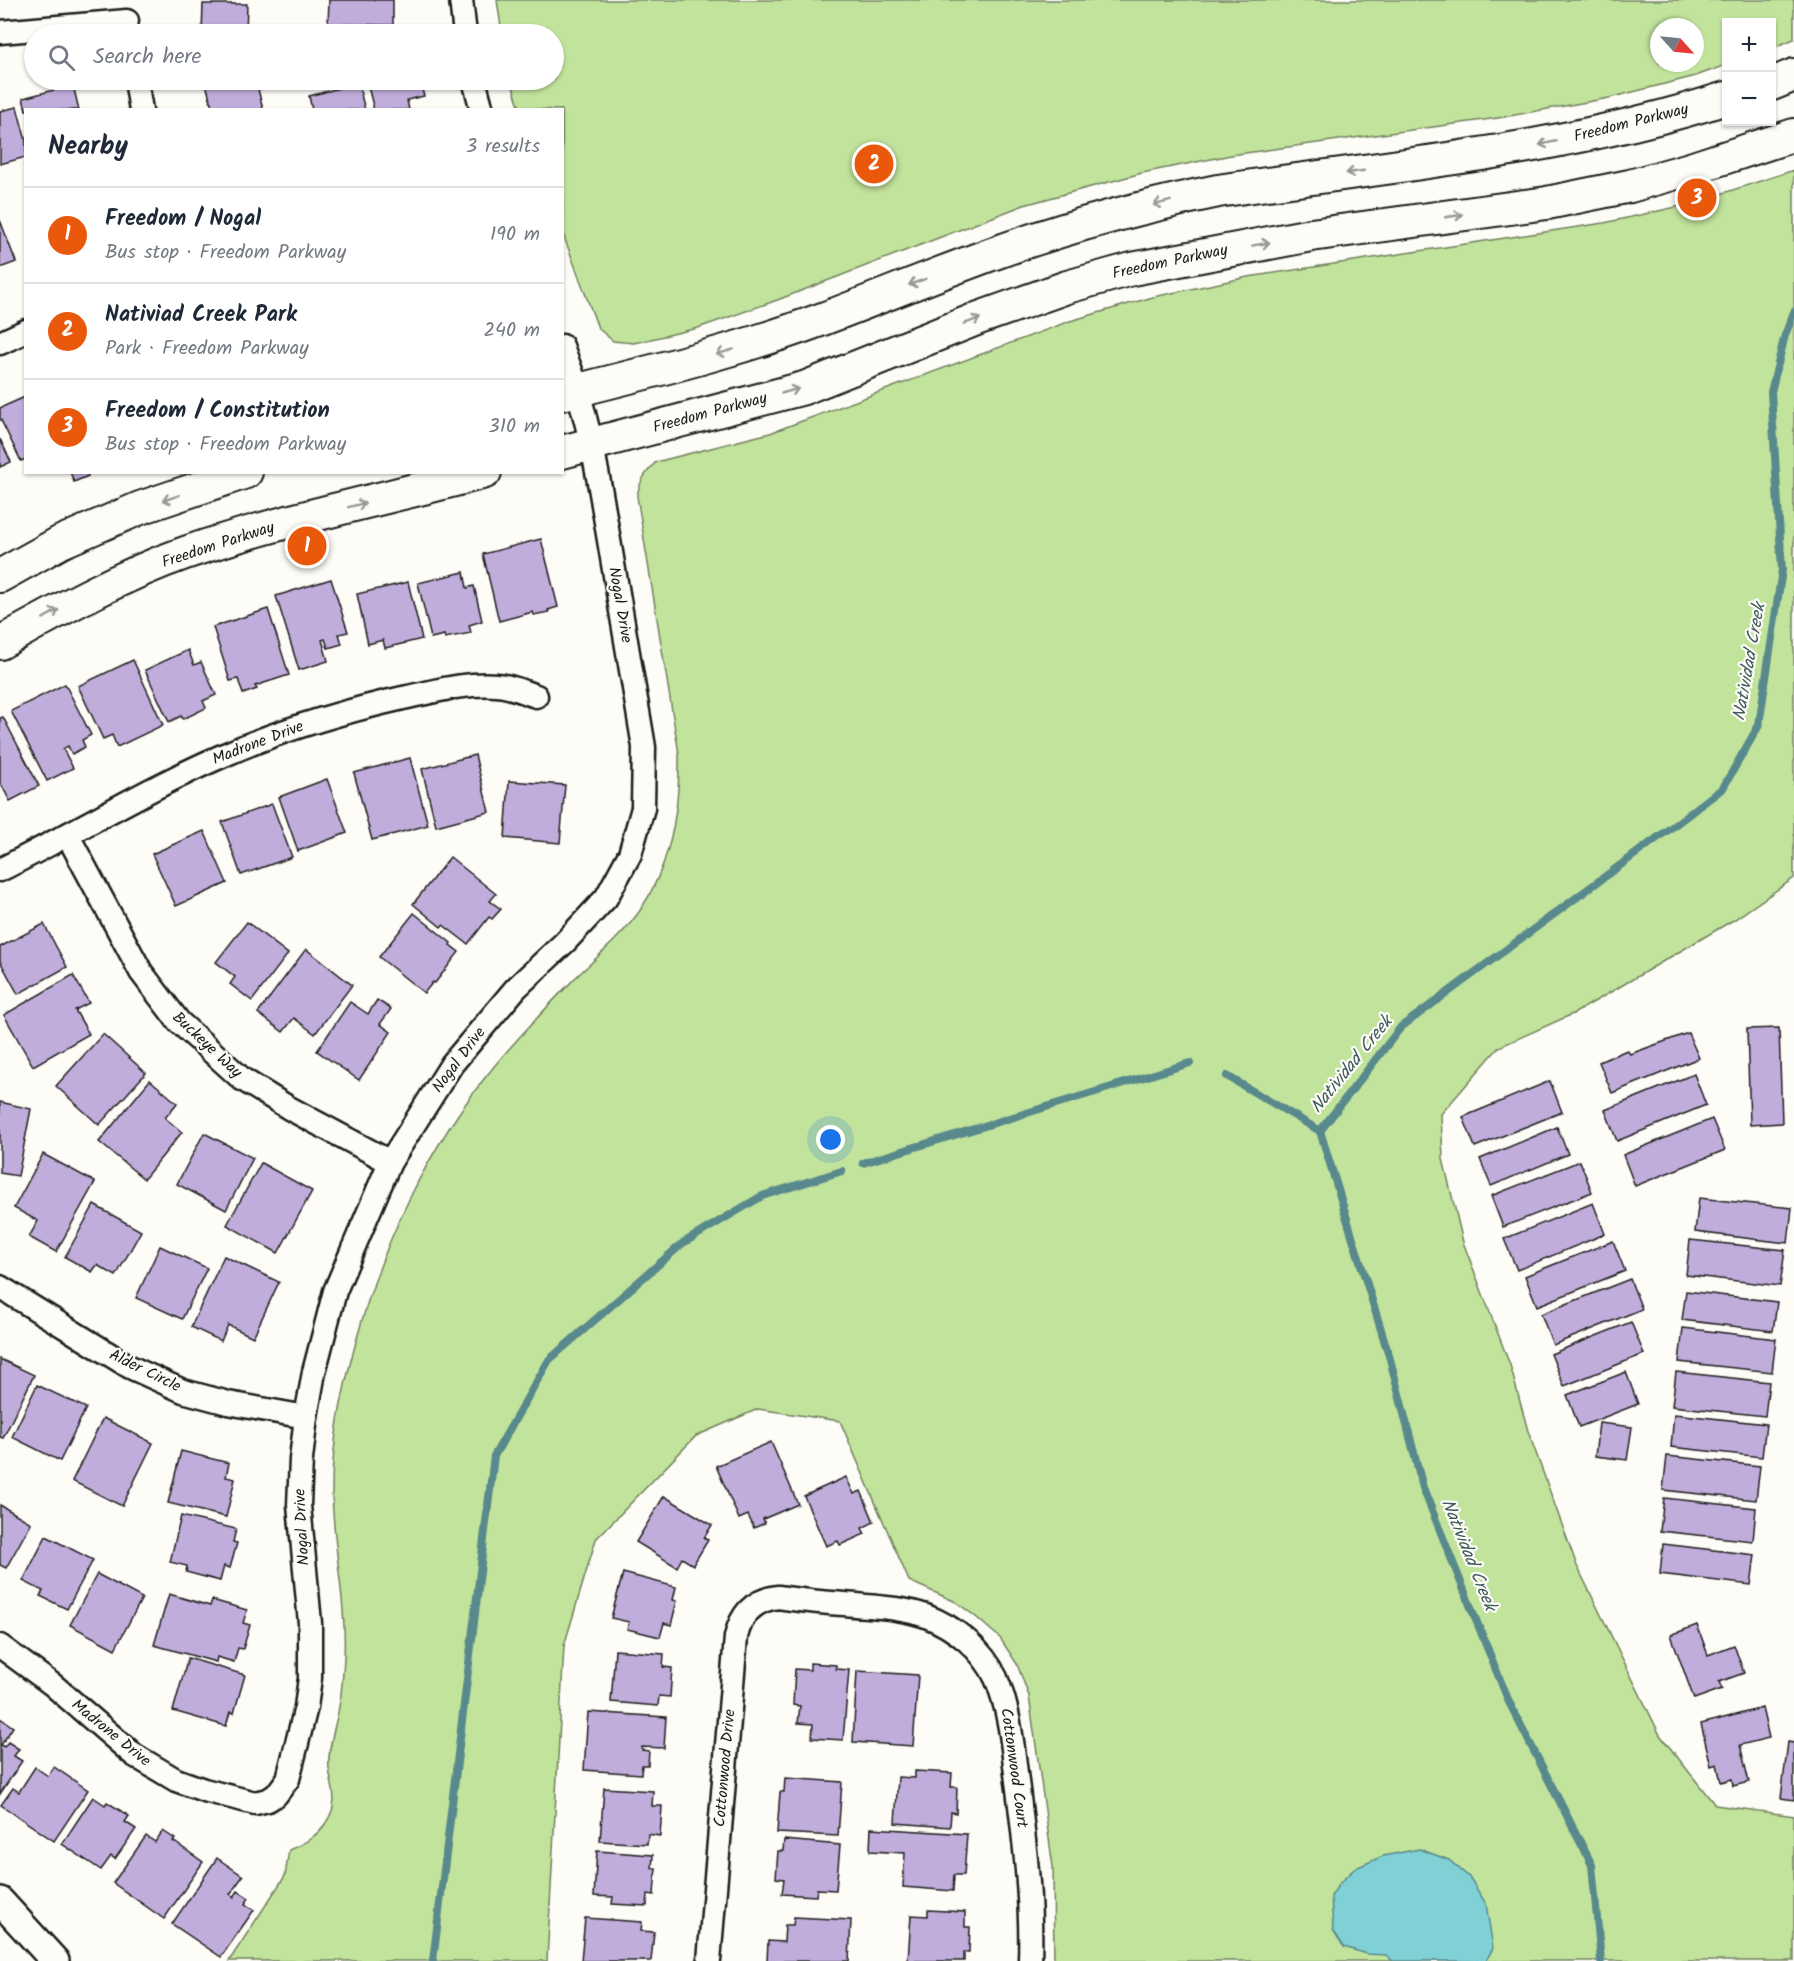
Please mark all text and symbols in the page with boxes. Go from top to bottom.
north arrow [1650,18,1704,72]
map controls [1722,18,1776,126]
button: + [1722,18,1776,72]
search box [24,24,564,90]
text: Search here [93,40,201,75]
icon: search [45,41,78,74]
button: − [1722,72,1776,126]
street label: Freedom Parkway [1571,97,1691,149]
text: Nearby [48,126,128,168]
text: 3 results [466,131,540,163]
one-way arrow [1538,138,1557,150]
pin: 2 [854,142,894,186]
one-way arrow [1345,166,1365,177]
pin: 3 [1678,176,1716,220]
one-way arrow [1153,197,1172,209]
text: Freedom / Nogal [105,202,261,237]
one-way arrow [1444,210,1464,221]
text: 1 [64,219,71,251]
text: 190 m [490,219,540,251]
text: Bus stop · Freedom Parkway [105,237,346,269]
street label: Freedom Parkway [1110,237,1230,286]
one-way arrow [1251,238,1271,249]
one-way arrow [908,277,927,288]
text: Nativiad Creek Park [105,298,297,333]
text: 2 [62,315,73,347]
text: 240 m [483,315,540,347]
one-way arrow [962,315,981,326]
text: Park · Freedom Parkway [105,333,309,365]
one-way arrow [716,347,735,358]
one-way arrow [780,385,799,397]
street label: Freedom Parkway [650,386,770,440]
text: Freedom / Constitution [105,394,330,429]
text: 3 [62,411,73,443]
text: 310 m [488,411,540,443]
text: Bus stop · Freedom Parkway [105,429,346,461]
one-way arrow [162,493,181,504]
one-way arrow [347,498,366,510]
street label: Freedom Parkway [158,515,278,575]
pin: 1 [288,524,326,568]
street label: Nogal Drive [601,565,639,645]
water label: Natividad Creek [1725,598,1775,723]
one-way arrow [42,608,59,620]
street label: Madrone Drive [209,714,307,772]
street label: Buckeye Way [166,1006,248,1085]
water label: Natividad Creek [1303,1008,1402,1120]
street label: Nogal Drive [426,1022,492,1098]
your location [816,1125,845,1154]
street label: Alder Circle [105,1343,185,1399]
street label: Nogal Drive [288,1488,316,1566]
water label: Natividad Creek [1432,1495,1505,1618]
street label: Madrone Drive [66,1693,156,1773]
street label: Cottonwood Court [993,1707,1035,1830]
street label: Cottonwood Drive [707,1708,743,1828]

